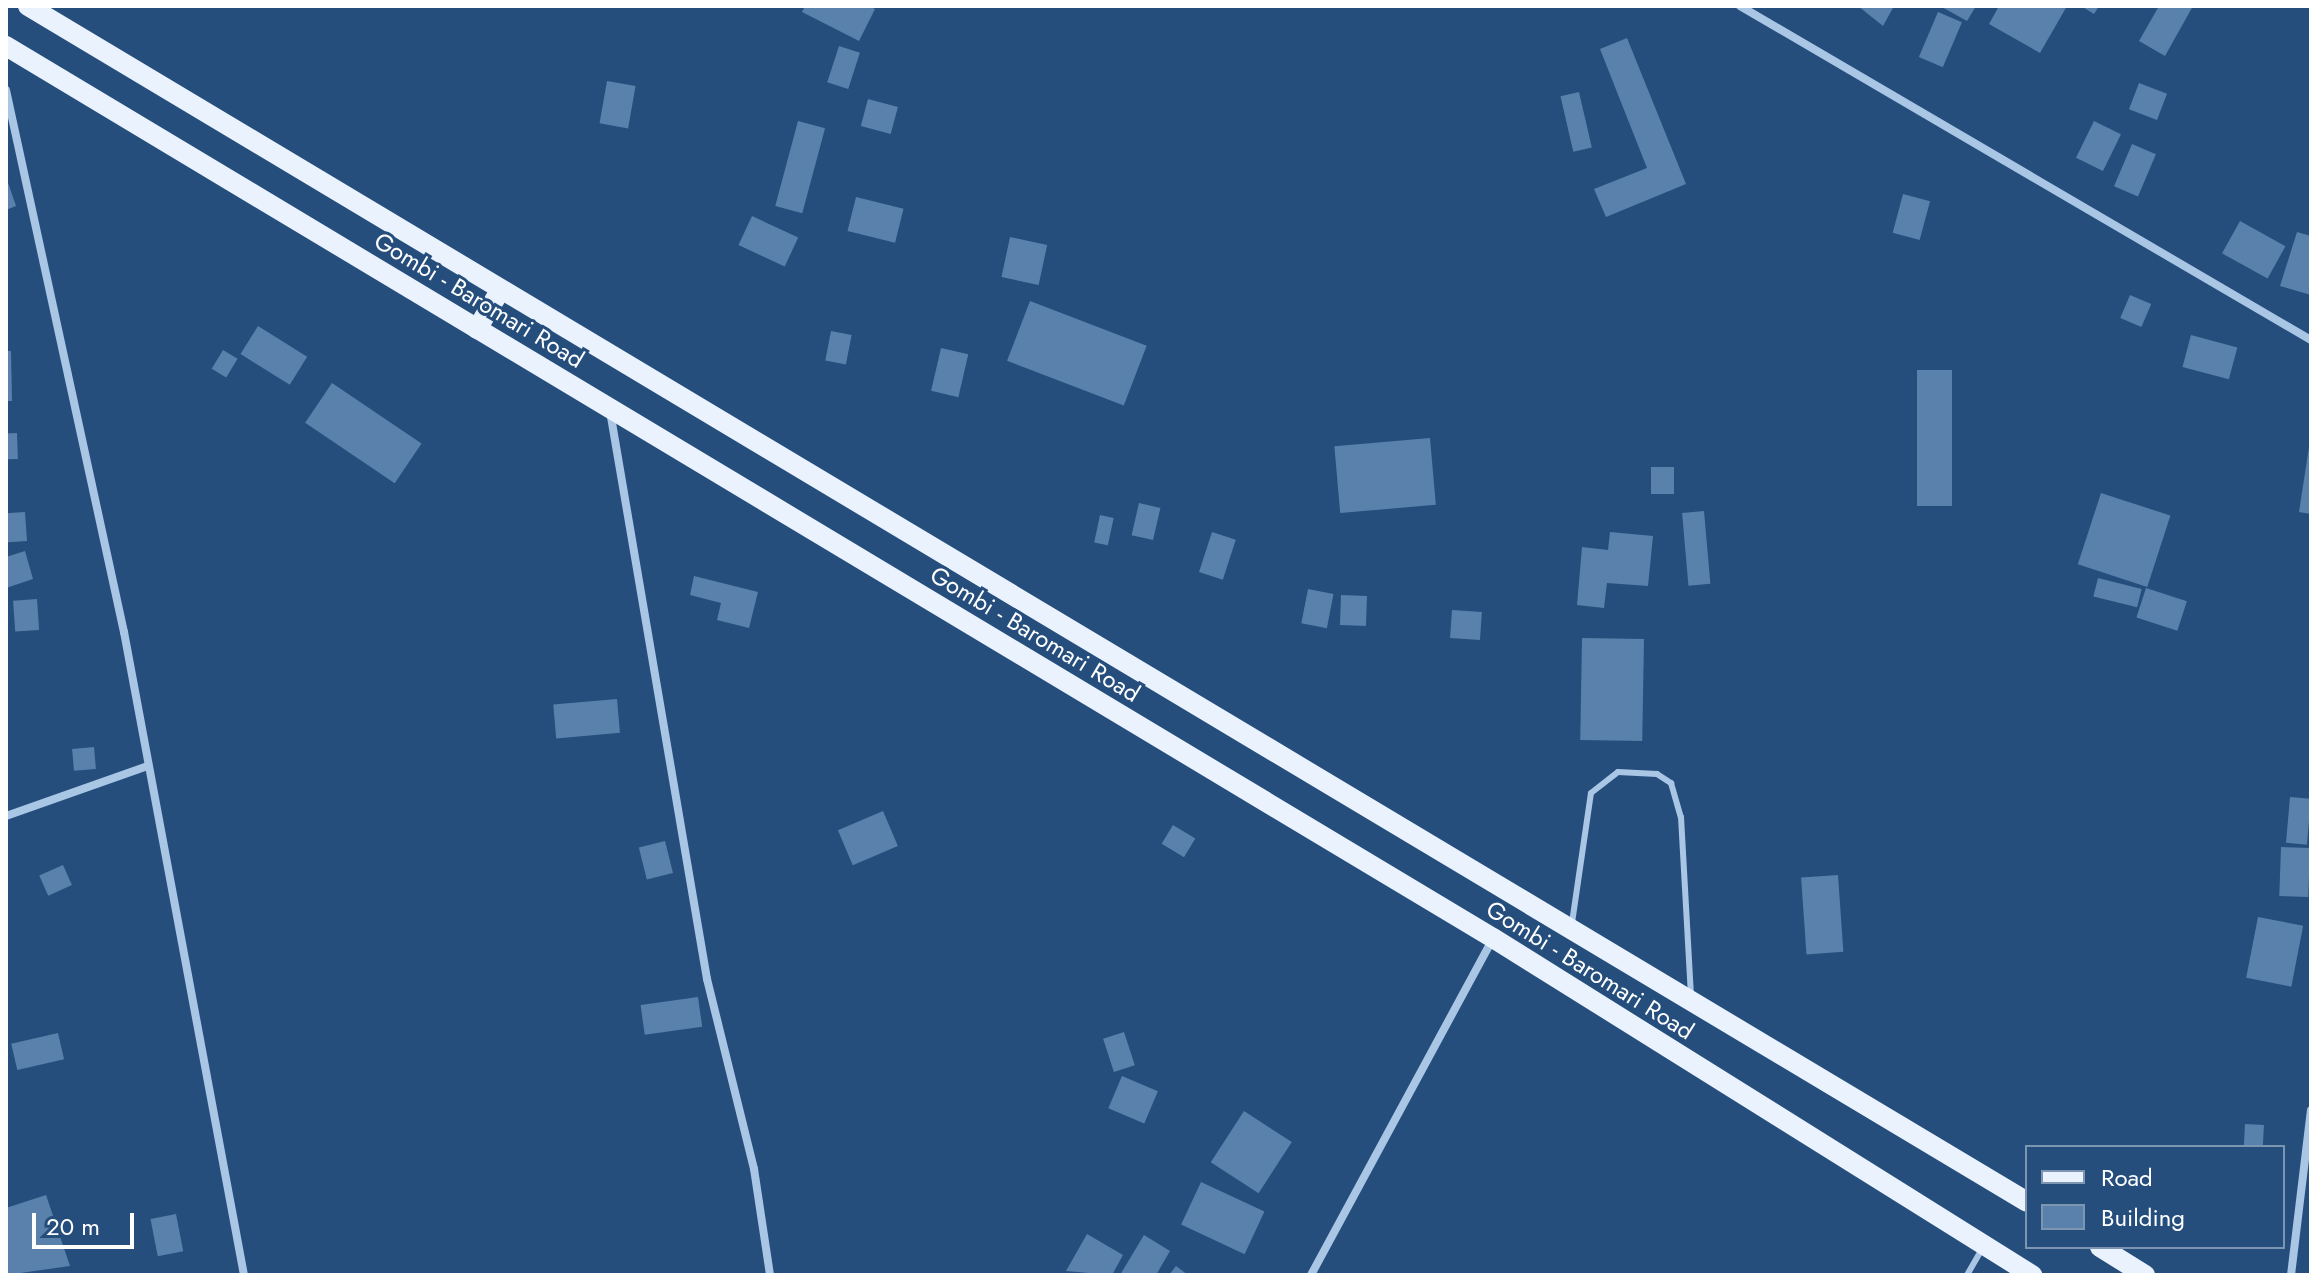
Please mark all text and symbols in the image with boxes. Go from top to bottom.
street label: Gombi - Baromari Road [369,226,589,374]
street label: Gombi - Baromari Road [925,560,1145,708]
street label: Gombi - Baromari Road [1481,894,1699,1046]
legend [2025,1145,2285,1249]
text: Road [2101,1160,2153,1195]
scale bar [36,1197,138,1247]
text: Building [2101,1200,2185,1235]
text: 20 m [46,1209,100,1244]

